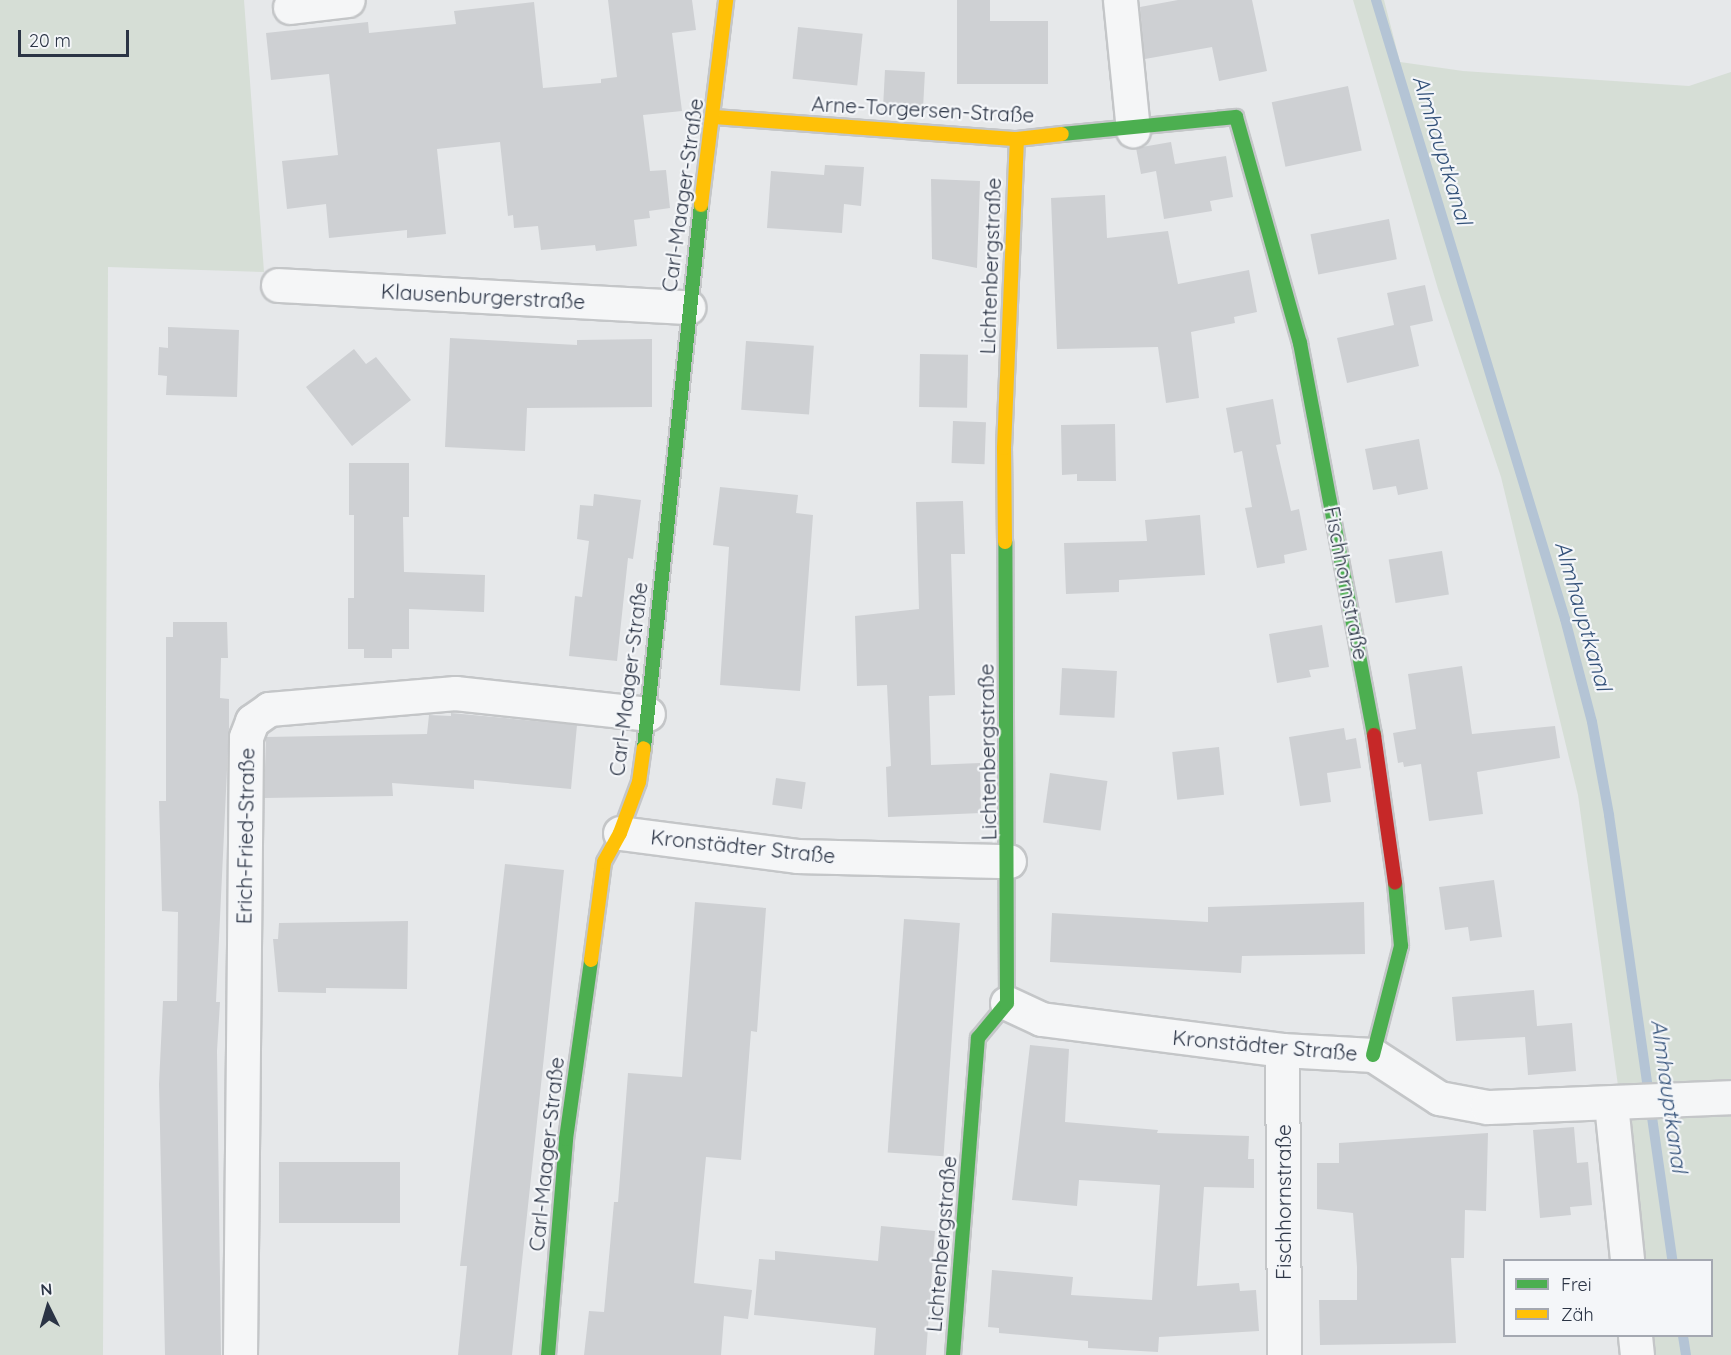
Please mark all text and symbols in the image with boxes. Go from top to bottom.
scale bar [21,18,132,56]
text: 20 m [29,29,71,52]
water label: Almhauptkanal [1407,72,1477,228]
street label: Arne-Torgersen-Straße [811,91,1035,127]
street label: Carl-Maager-Straße [656,96,708,294]
street label: Lichtenbergstraße [974,177,1006,355]
street label: Klausenburgerstraße [380,278,586,314]
street label: Fischhornstraße [1320,504,1374,662]
water label: Almhauptkanal [1549,538,1617,694]
street label: Carl-Maager-Straße [604,580,652,778]
street label: Lichtenbergstraße [973,663,1001,841]
street label: Erich-Fried-Straße [231,747,259,925]
street label: Kronstädter Straße [649,824,837,868]
water label: Almhauptkanal [1645,1018,1693,1174]
street label: Kronstädter Straße [1171,1024,1359,1066]
street label: Carl-Maager-Straße [523,1055,569,1253]
street label: Fischhornstraße [1270,1124,1296,1280]
street label: Lichtenbergstraße [921,1155,961,1333]
legend [1503,1259,1713,1337]
text: Frei [1561,1273,1592,1296]
north arrow [18,1277,78,1337]
text: N [40,1279,53,1300]
text: Zäh [1561,1303,1594,1326]

